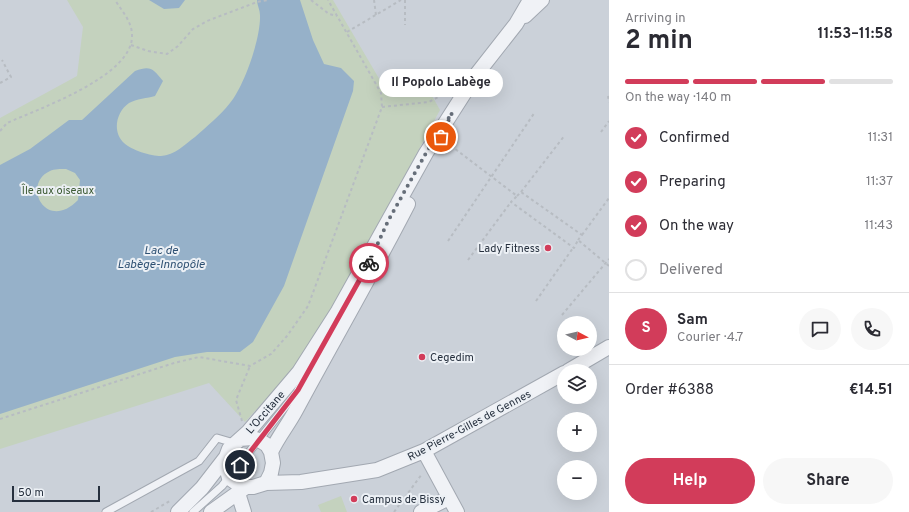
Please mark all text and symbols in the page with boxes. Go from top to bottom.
text: Arriving in [625,11,686,27]
text: 2 min [625,25,693,58]
text: 11:53–11:58 [818,25,893,44]
callout: Il Popolo Labège [379,69,503,97]
text: Il Popolo Labège [391,75,491,91]
text: On the way · 140 m [625,90,731,106]
pin [424,120,458,154]
icon: bag [430,126,452,148]
icon: check [625,127,647,149]
text: Confirmed [659,129,730,148]
text: 11:31 [868,130,893,146]
icon: check [625,171,647,193]
text: Preparing [659,173,726,192]
text: 11:37 [866,174,893,190]
park label: Île aux oiseaux [21,183,95,198]
icon: check [625,215,647,237]
text: On the way [659,217,734,236]
text: 11:43 [864,218,893,234]
place label: Lady Fitness [478,242,540,256]
water label: Lac de Labège-Innopôle [117,243,206,273]
courier [349,243,389,283]
marker: Lady Fitness [543,243,553,253]
icon: bike [358,252,380,274]
text: Delivered [659,261,723,280]
button: chat [799,308,841,350]
button: phone [851,308,893,350]
text: Sam [677,311,708,330]
north arrow [557,316,597,356]
map controls [557,316,597,500]
text: S [641,319,651,338]
text: Courier · 4.7 [677,330,743,346]
place label: Cegedim [430,351,474,365]
marker: Cegedim [417,352,427,362]
button: layers [557,364,597,404]
text: Order #6388 [625,381,714,400]
text: €14.51 [849,381,893,400]
street label: Rue Pierre-Gilles de Gennes [405,387,534,464]
street label: L'Occitane [243,388,288,437]
button: + [557,412,597,452]
pin [223,448,257,482]
icon: home [229,454,251,476]
button: Help [625,458,755,504]
button: Share [763,458,893,504]
button: − [557,460,597,500]
scale bar [12,484,100,503]
text: 50 m [18,486,44,500]
place label: Campus de Bissy [362,493,445,507]
marker: Campus de Bissy [349,494,359,504]

